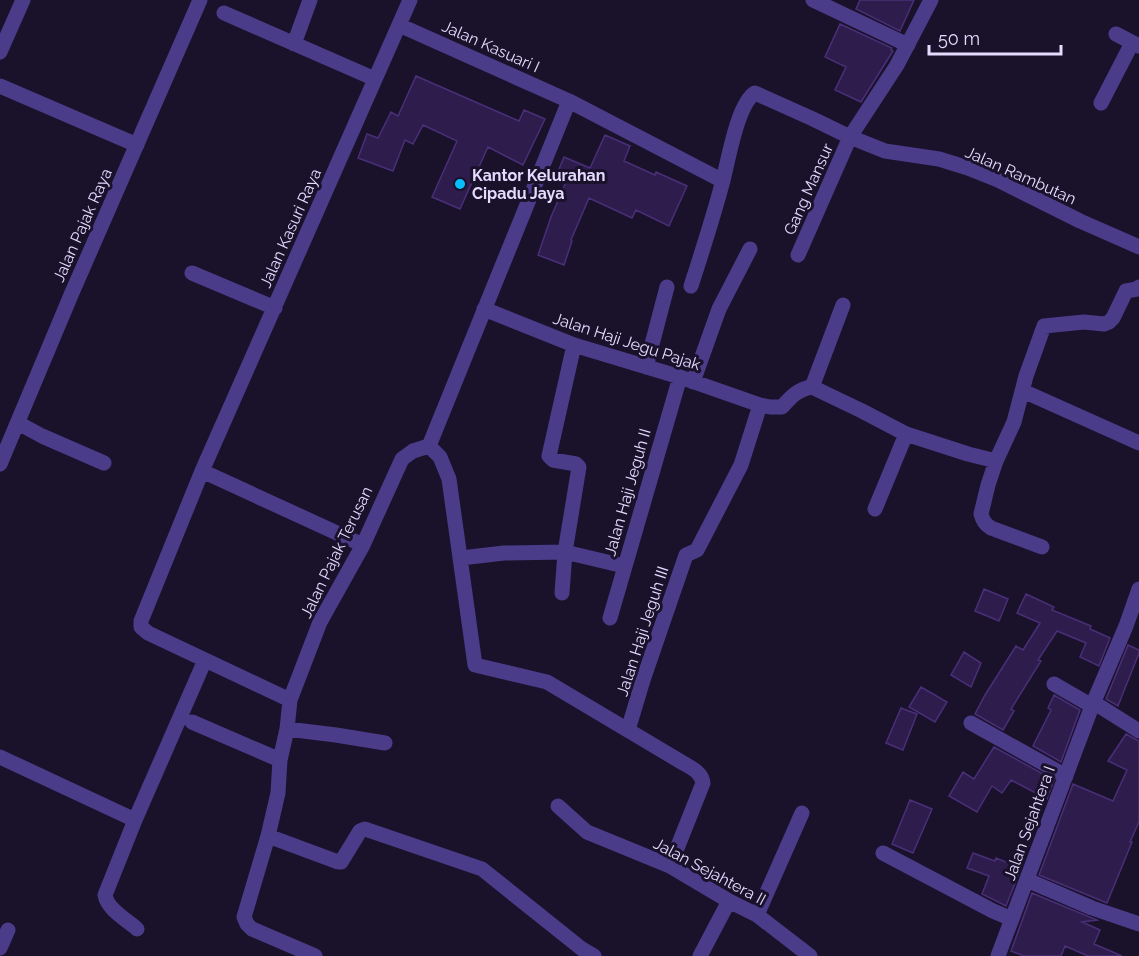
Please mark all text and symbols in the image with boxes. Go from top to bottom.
street label: Jalan Kasuari I [439,16,543,76]
scale bar [929,18,1061,56]
text: 50 m [938,28,980,49]
street label: Gang Mansur [780,140,837,238]
street label: Jalan Rambutan [962,143,1079,208]
street label: Jalan Pajak Raya [49,166,116,285]
street label: Jalan Kasuri Raya [256,166,325,291]
place label: Kantor Kelurahan Cipadu Jaya [472,166,605,203]
marker: Kantor Kelurahan Cipadu Jaya [453,177,467,191]
street label: Jalan Haji Jegu Pajak [551,309,703,374]
street label: Jalan Haji Jeguh II [600,426,655,558]
street label: Jalan Pajak Terusan [296,483,377,621]
street label: Jalan Haji Jeguh III [612,564,672,699]
street label: Jalan Sejahtera I [1000,763,1059,883]
street label: Jalan Sejahtera II [650,834,769,909]

